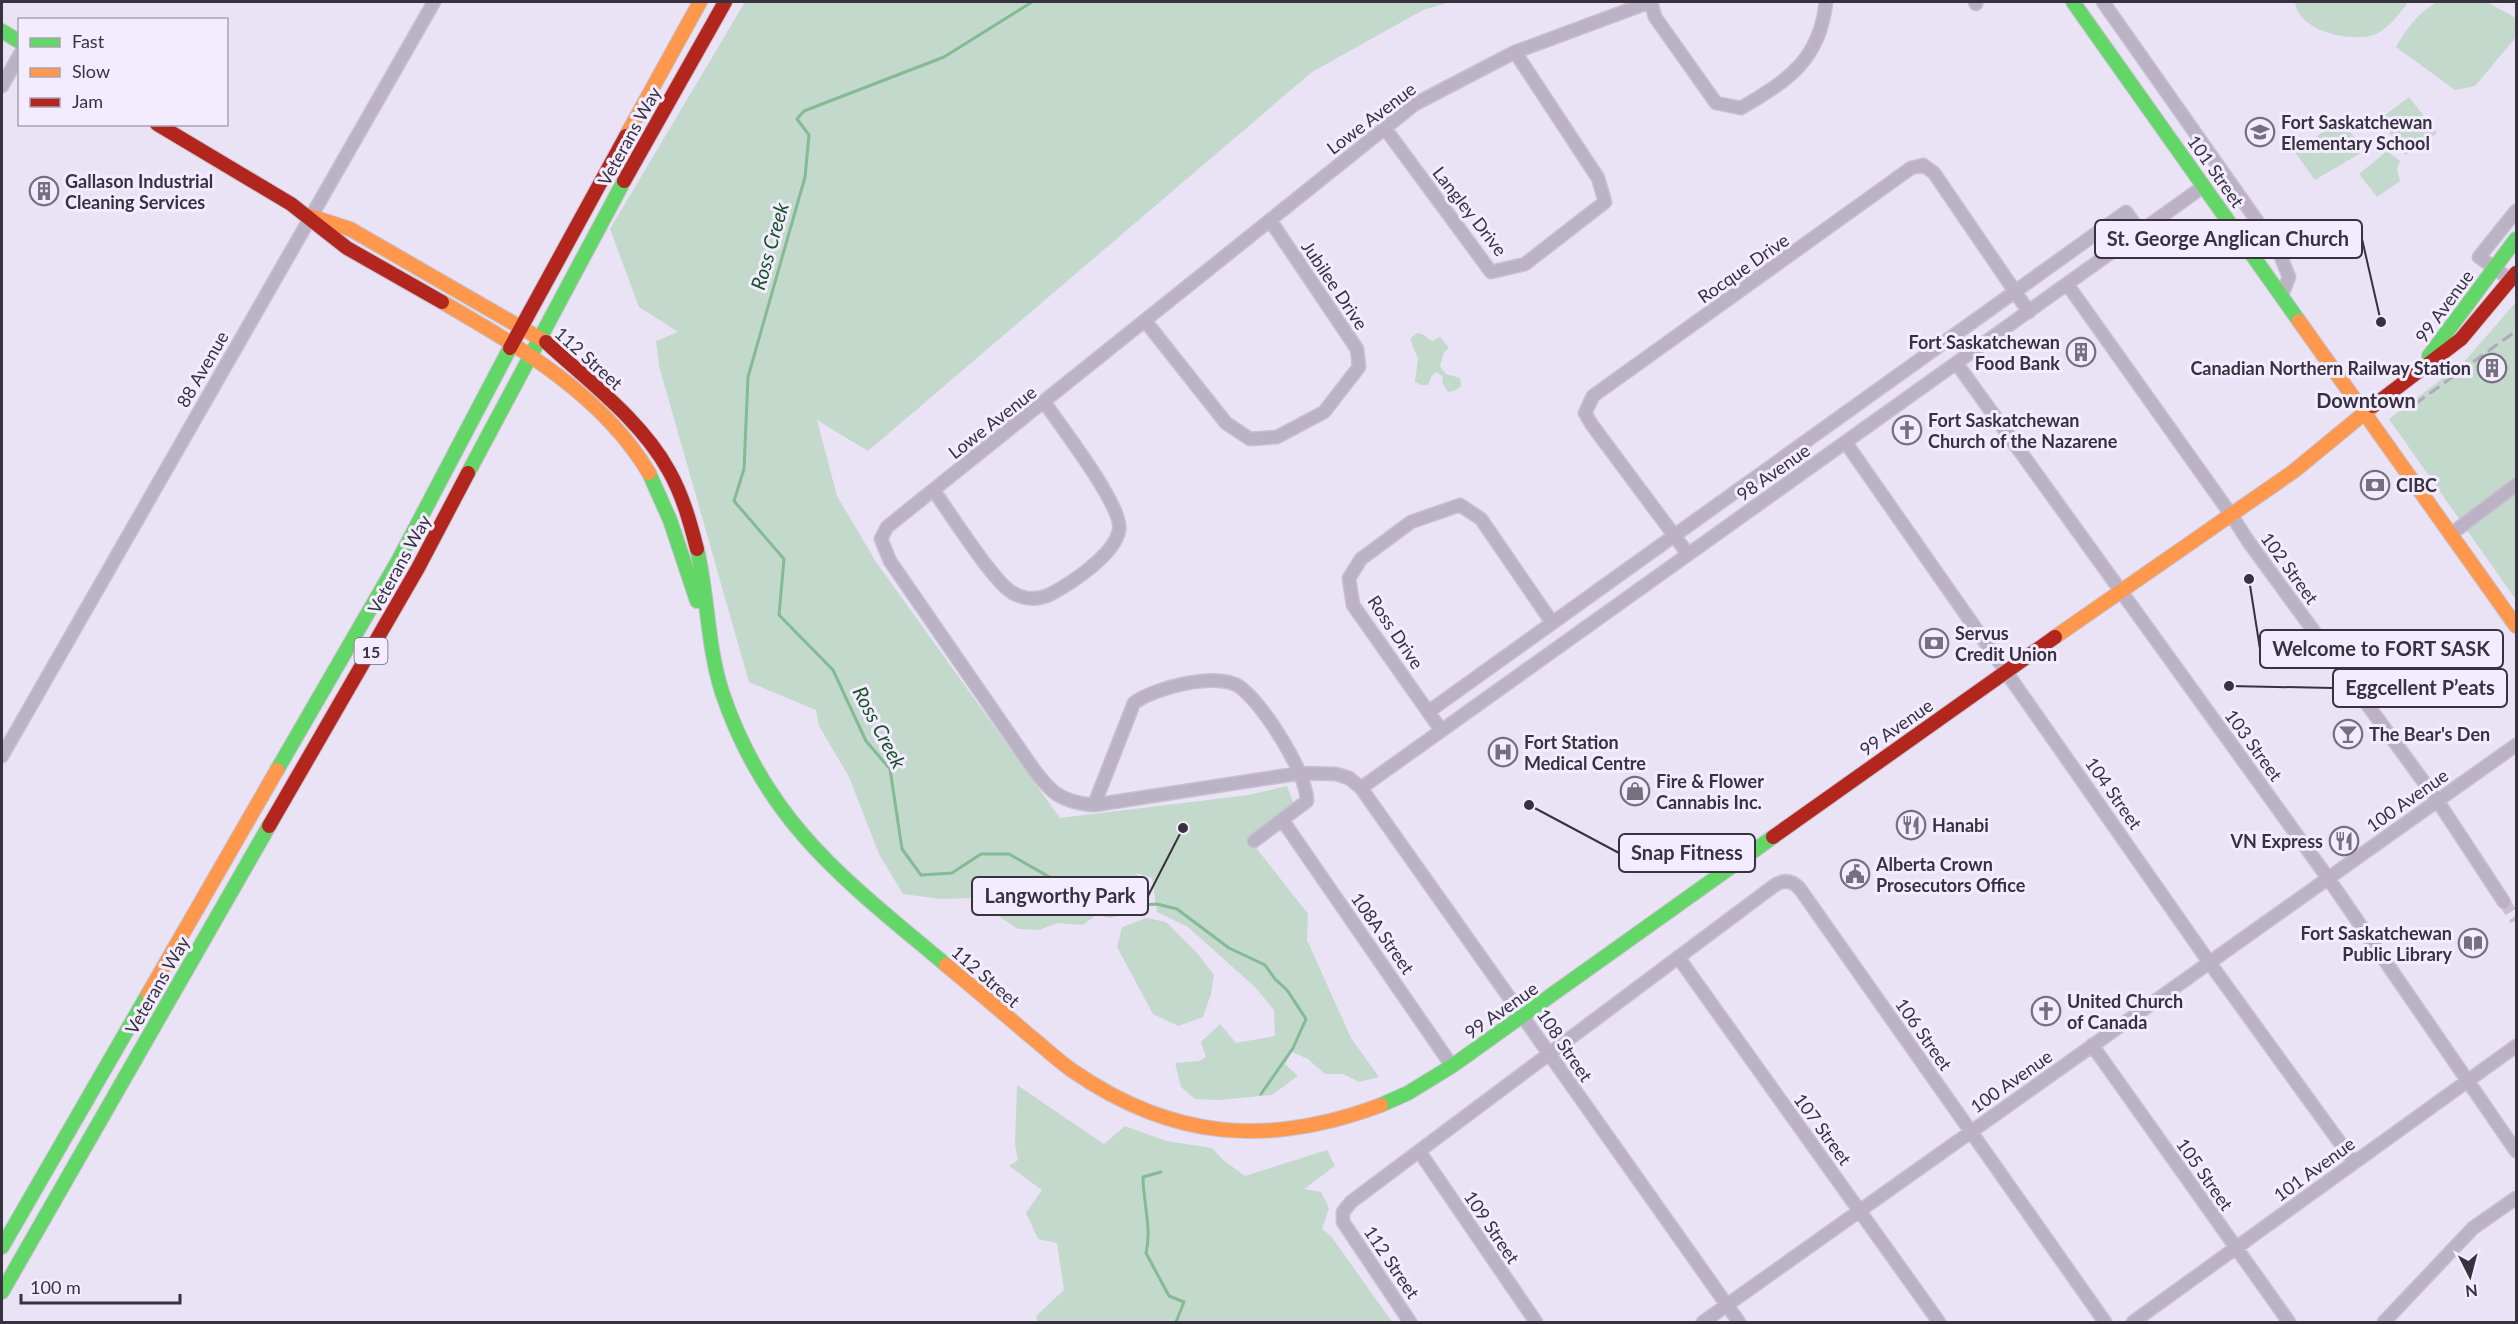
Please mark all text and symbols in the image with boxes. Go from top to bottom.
legend [18,18,228,126]
text: Fast [72,30,105,52]
text: Slow [72,60,110,82]
street label: Lowe Avenue [1322,77,1420,159]
street label: Veterans Way [593,82,665,189]
text: Jam [72,90,103,112]
place label: Fort Saskatchewan Elementary School [2281,111,2433,154]
school or university icon: Fort Saskatchewan Elementary School [2244,116,2276,148]
street label: 101 Street [2183,131,2249,212]
street label: Langley Drive [1428,162,1512,260]
place label: Gallason Industrial Cleaning Services [65,170,213,213]
building icon: Gallason Industrial Cleaning Services [28,175,60,207]
water label: Ross Creek [745,199,793,292]
callout: St. George Anglican Church [2095,220,2362,258]
text: St. George Anglican Church [2107,226,2349,250]
street label: Rocque Drive [1693,228,1793,308]
street label: Jubilee Drive [1297,236,1373,334]
street label: 99 Avenue [2410,265,2478,347]
street label: 112 Street [551,322,628,394]
street label: 88 Avenue [171,327,233,411]
place label: Fort Saskatchewan Food Bank [1909,331,2060,374]
building icon: Fort Saskatchewan Food Bank [2065,336,2097,368]
building icon: Canadian Northern Railway Station [2476,352,2508,384]
place label: Canadian Northern Railway Station [2190,357,2471,379]
street label: Lowe Avenue [944,381,1040,463]
district label: Downtown [2316,388,2416,412]
place label: Fort Saskatchewan Church of the Nazarene [1928,409,2118,452]
church icon: Fort Saskatchewan Church of the Nazarene [1891,414,1923,446]
street label: 98 Avenue [1732,439,1814,505]
bank icon: CIBC [2359,469,2391,501]
place label: CIBC [2396,474,2437,496]
street label: Veterans Way [363,510,435,617]
street label: 102 Street [2257,528,2324,609]
street label: Ross Drive [1363,591,1429,673]
place label: Servus Credit Union [1955,622,2057,665]
bank icon: Servus Credit Union [1918,627,1950,659]
callout: Welcome to FORT SASK [2260,630,2503,668]
text: Welcome to FORT SASK [2272,636,2490,660]
road number: 15 [354,638,388,664]
callout: Eggcellent P’eats [2333,669,2507,707]
text: Eggcellent P’eats [2345,675,2495,699]
water label: Ross Creek [848,682,912,773]
street label: 99 Avenue [1855,694,1937,760]
street label: 103 Street [2221,705,2288,786]
bar icon: The Bear's Den [2332,718,2364,750]
place label: The Bear's Den [2369,723,2490,745]
place label: Fort Station Medical Centre [1524,731,1646,774]
hospital icon: Fort Station Medical Centre [1487,736,1519,768]
street label: 104 Street [2081,753,2147,834]
street label: 100 Avenue [2362,764,2452,836]
place label: Fire & Flower Cannabis Inc. [1656,770,1764,813]
shop icon: Fire & Flower Cannabis Inc. [1619,775,1651,807]
restaurant icon: Hanabi [1895,809,1927,841]
place label: Hanabi [1932,814,1989,836]
restaurant icon: VN Express [2328,825,2360,857]
place label: VN Express [2229,830,2323,852]
callout: Snap Fitness [1619,834,1755,872]
text: Snap Fitness [1631,840,1743,864]
place label: Alberta Crown Prosecutors Office [1875,853,2026,896]
public building icon: Alberta Crown Prosecutors Office [1839,858,1871,890]
callout: Langworthy Park [972,877,1148,915]
text: Langworthy Park [985,883,1136,907]
street label: 108A Street [1347,888,1420,979]
place label: Fort Saskatchewan Public Library [2301,922,2452,965]
library icon: Fort Saskatchewan Public Library [2457,927,2489,959]
street label: Veterans Way [120,932,194,1038]
street label: 112 Street [947,940,1025,1012]
street label: 99 Avenue [1460,977,1542,1043]
place label: United Church of Canada [2067,990,2183,1033]
street label: 106 Street [1891,994,1957,1075]
church icon: United Church of Canada [2030,995,2062,1027]
street label: 108 Street [1533,1004,1598,1086]
street label: 100 Avenue [1966,1045,2056,1117]
street label: 107 Street [1790,1089,1857,1170]
street label: 101 Avenue [2269,1132,2359,1206]
street label: 105 Street [2172,1134,2238,1215]
street label: 109 Street [1460,1186,1525,1268]
street label: 112 Street [1360,1221,1425,1303]
north arrow [2440,1246,2500,1306]
scale bar [21,1267,180,1305]
text: 100 m [30,1276,81,1298]
text: N [2464,1281,2479,1302]

